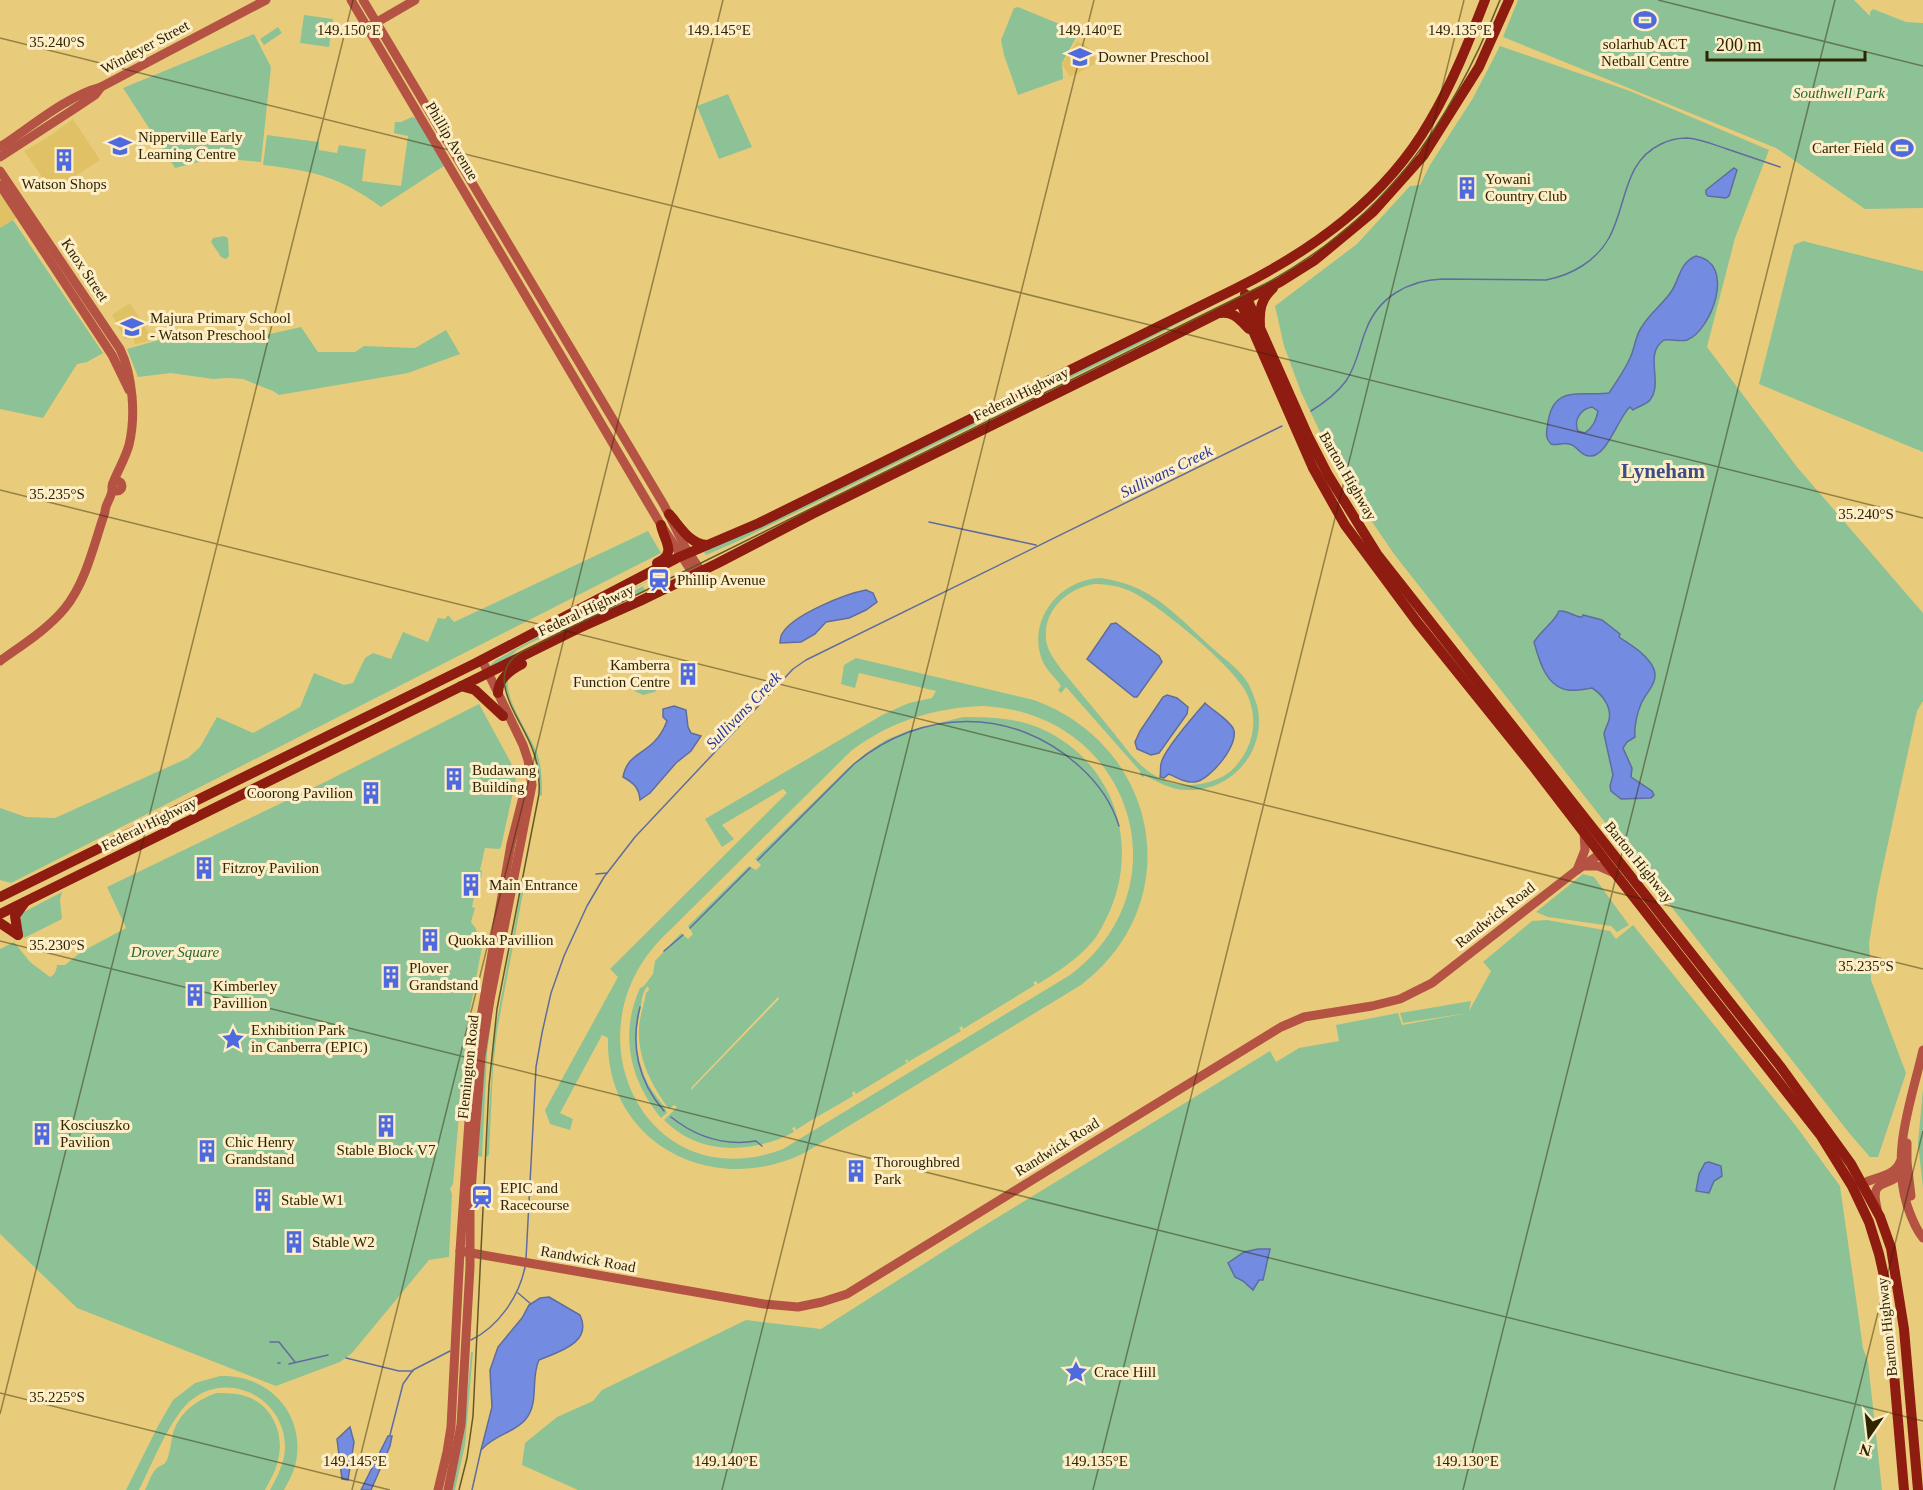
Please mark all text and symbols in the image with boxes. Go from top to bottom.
sports icon: solarhub ACT Netball Centre [1632,7,1658,33]
street label: Windeyer Street [98,17,192,77]
text: 149.150°E [317,22,381,38]
text: 149.145°E [687,22,751,38]
text: 149.140°E [1058,22,1122,38]
text: 149.135°E [1428,22,1492,38]
scale bar [1707,24,1864,62]
text: 35.240°S [29,34,85,50]
text: 200 m [1716,35,1762,55]
place label: solarhub ACT Netball Centre [1601,36,1689,69]
school or university icon: Downer Preschool [1067,44,1093,70]
place label: Downer Preschool [1098,49,1209,65]
park label: Southwell Park [1793,85,1885,101]
street label: Phillip Avenue [422,99,482,183]
place label: Nipperville Early Learning Centre [138,129,243,162]
school or university icon: Nipperville Early Learning Centre [107,133,133,159]
sports icon: Carter Field [1889,135,1915,161]
place label: Carter Field [1812,140,1884,156]
building icon: Watson Shops [51,147,77,173]
place label: Yowani Country Club [1485,171,1567,204]
building icon: Yowani Country Club [1454,175,1480,201]
place label: Watson Shops [21,176,107,192]
street label: Knox Street [58,236,112,305]
place label: Majura Primary School - Watson Preschool [150,310,291,343]
school or university icon: Majura Primary School - Watson Preschool [119,314,145,340]
street label: Federal Highway [971,364,1072,424]
street label: Barton Highway [1316,429,1380,524]
water label: Sullivans Creek [1117,441,1216,501]
district label: Lyneham [1621,459,1706,483]
text: 35.235°S [29,486,85,502]
text: 35.240°S [1838,506,1894,522]
station icon: Phillip Avenue [646,567,672,593]
place label: Phillip Avenue [677,572,766,588]
street label: Federal Highway [536,581,637,639]
place label: Kamberra Function Centre [573,657,670,690]
building icon: Kamberra Function Centre [675,661,701,687]
water label: Sullivans Creek [702,668,785,752]
place label: Budawang Building [472,762,537,795]
building icon: Budawang Building [441,766,467,792]
building icon: Coorong Pavilion [358,780,384,806]
place label: Coorong Pavilion [247,785,353,801]
street label: Federal Highway [99,794,200,854]
street label: Barton Highway [1601,818,1677,906]
building icon: Fitzroy Pavilion [191,855,217,881]
place label: Fitzroy Pavilion [222,860,320,876]
building icon: Main Entrance [458,872,484,898]
place label: Main Entrance [489,877,578,893]
street label: Randwick Road [1452,879,1538,951]
building icon: Quokka Pavillion [417,927,443,953]
place label: Quokka Pavillion [448,932,554,948]
text: 35.230°S [29,937,85,953]
park label: Drover Square [130,944,220,960]
text: 35.235°S [1838,958,1894,974]
place label: Plover Grandstand [409,960,479,993]
building icon: Plover Grandstand [378,964,404,990]
place label: Kimberley Pavillion [213,978,278,1011]
building icon: Kimberley Pavillion [182,982,208,1008]
street label: Flemington Road [455,1014,481,1120]
place label: Exhibition Park in Canberra (EPIC) [251,1022,368,1056]
place icon: Exhibition Park in Canberra (EPIC) [220,1026,246,1052]
building icon: Stable Block V7 [373,1113,399,1139]
street label: Randwick Road [1012,1114,1102,1179]
place label: Kosciuszko Pavilion [60,1117,130,1150]
building icon: Kosciuszko Pavilion [29,1121,55,1147]
place label: Chic Henry Grandstand [225,1134,295,1167]
building icon: Chic Henry Grandstand [194,1138,220,1164]
place label: Stable Block V7 [337,1142,436,1158]
place label: Thoroughbred Park [874,1154,960,1187]
building icon: Thoroughbred Park [843,1158,869,1184]
place label: EPIC and Racecourse [500,1180,569,1213]
station icon: EPIC and Racecourse [469,1184,495,1210]
building icon: Stable W1 [250,1187,276,1213]
place label: Stable W1 [281,1192,344,1208]
building icon: Stable W2 [281,1229,307,1255]
place label: Stable W2 [312,1234,375,1250]
street label: Randwick Road [539,1243,637,1275]
street label: Barton Highway [1874,1276,1900,1377]
place icon: Crace Hill [1063,1359,1089,1385]
place label: Crace Hill [1094,1364,1156,1380]
text: 35.225°S [29,1389,85,1405]
north arrow [1839,1406,1899,1466]
text: N [1857,1440,1873,1460]
text: 149.145°E [323,1453,387,1469]
text: 149.140°E [694,1453,758,1469]
text: 149.135°E [1064,1453,1128,1469]
text: 149.130°E [1435,1453,1499,1469]

